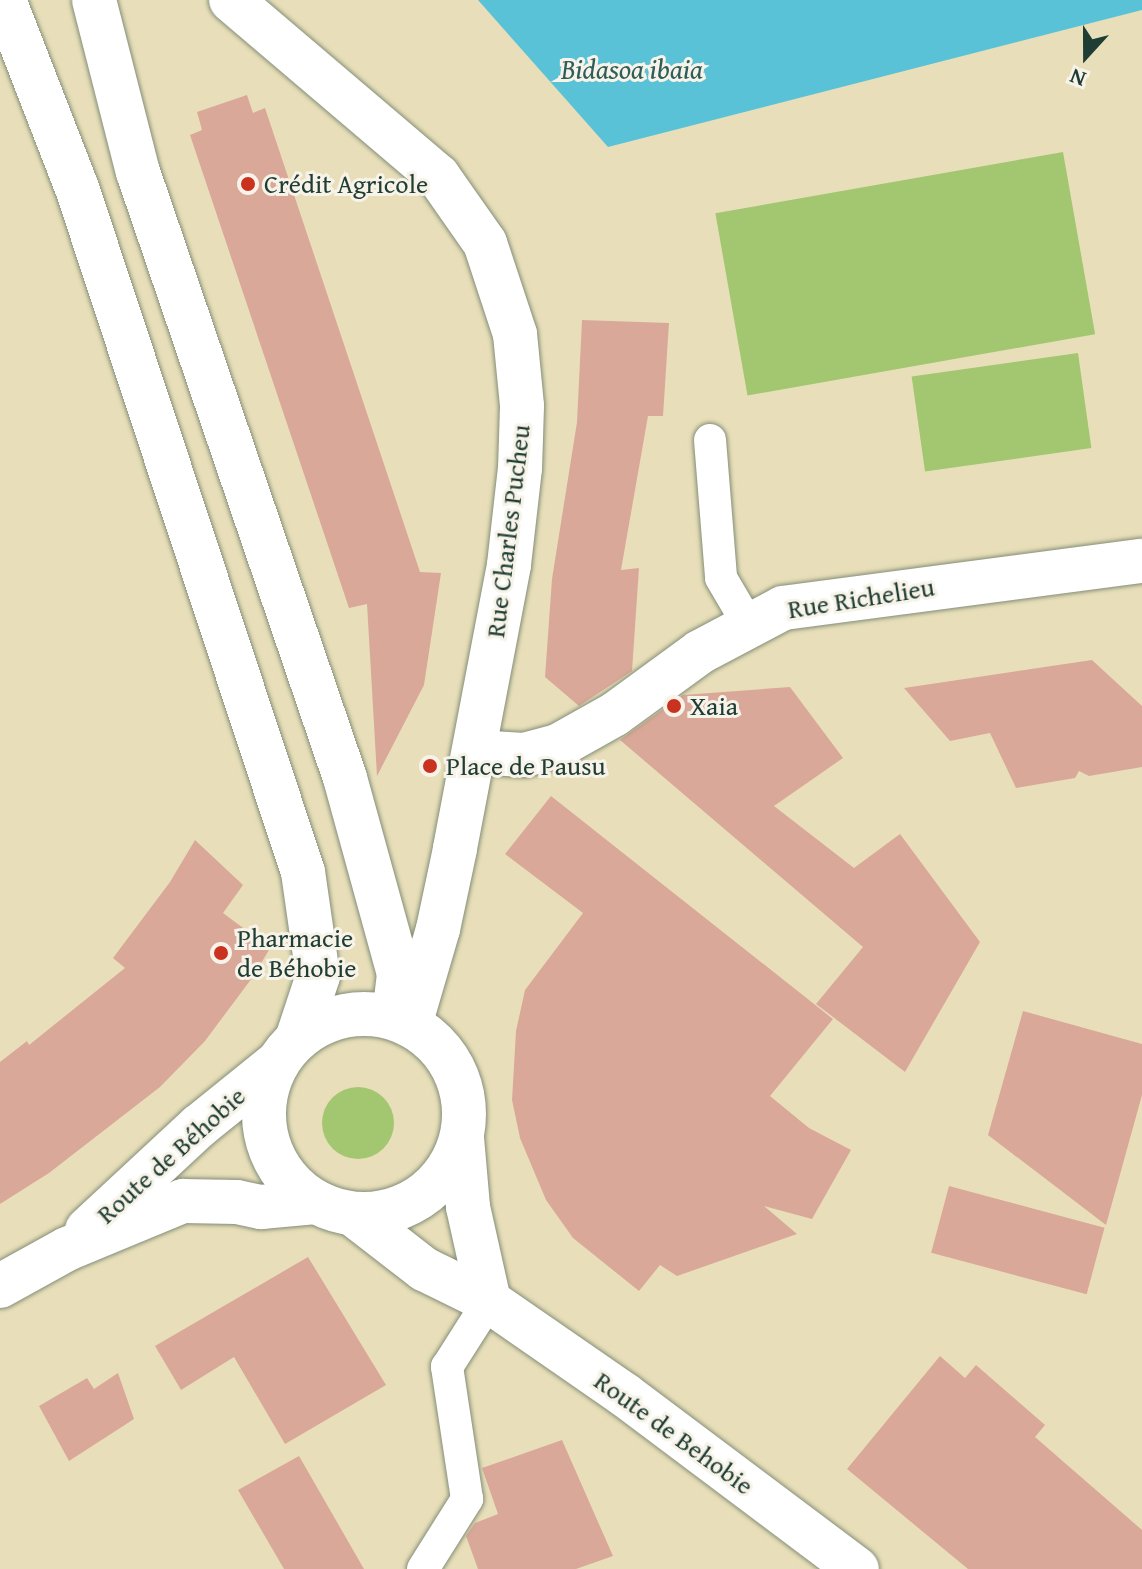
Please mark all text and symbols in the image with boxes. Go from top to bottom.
north arrow [1046,16,1126,96]
water label: Bidasoa ibaia [561,52,703,86]
text: N [1065,61,1090,96]
place label: Crédit Agricole [264,168,428,200]
marker: Crédit Agricole [239,175,257,193]
street label: Rue Charles Pucheu [479,423,537,639]
street label: Rue Richelieu [785,571,937,625]
place label: Xaia [690,690,738,722]
marker: Xaia [665,697,683,715]
place label: Place de Pausu [446,750,606,782]
marker: Place de Pausu [421,757,439,775]
place label: Pharmacie de Béhobie [237,922,357,984]
marker: Pharmacie de Béhobie [212,944,230,962]
street label: Route de Béhobie [90,1080,252,1230]
street label: Route de Behobie [588,1365,760,1501]

